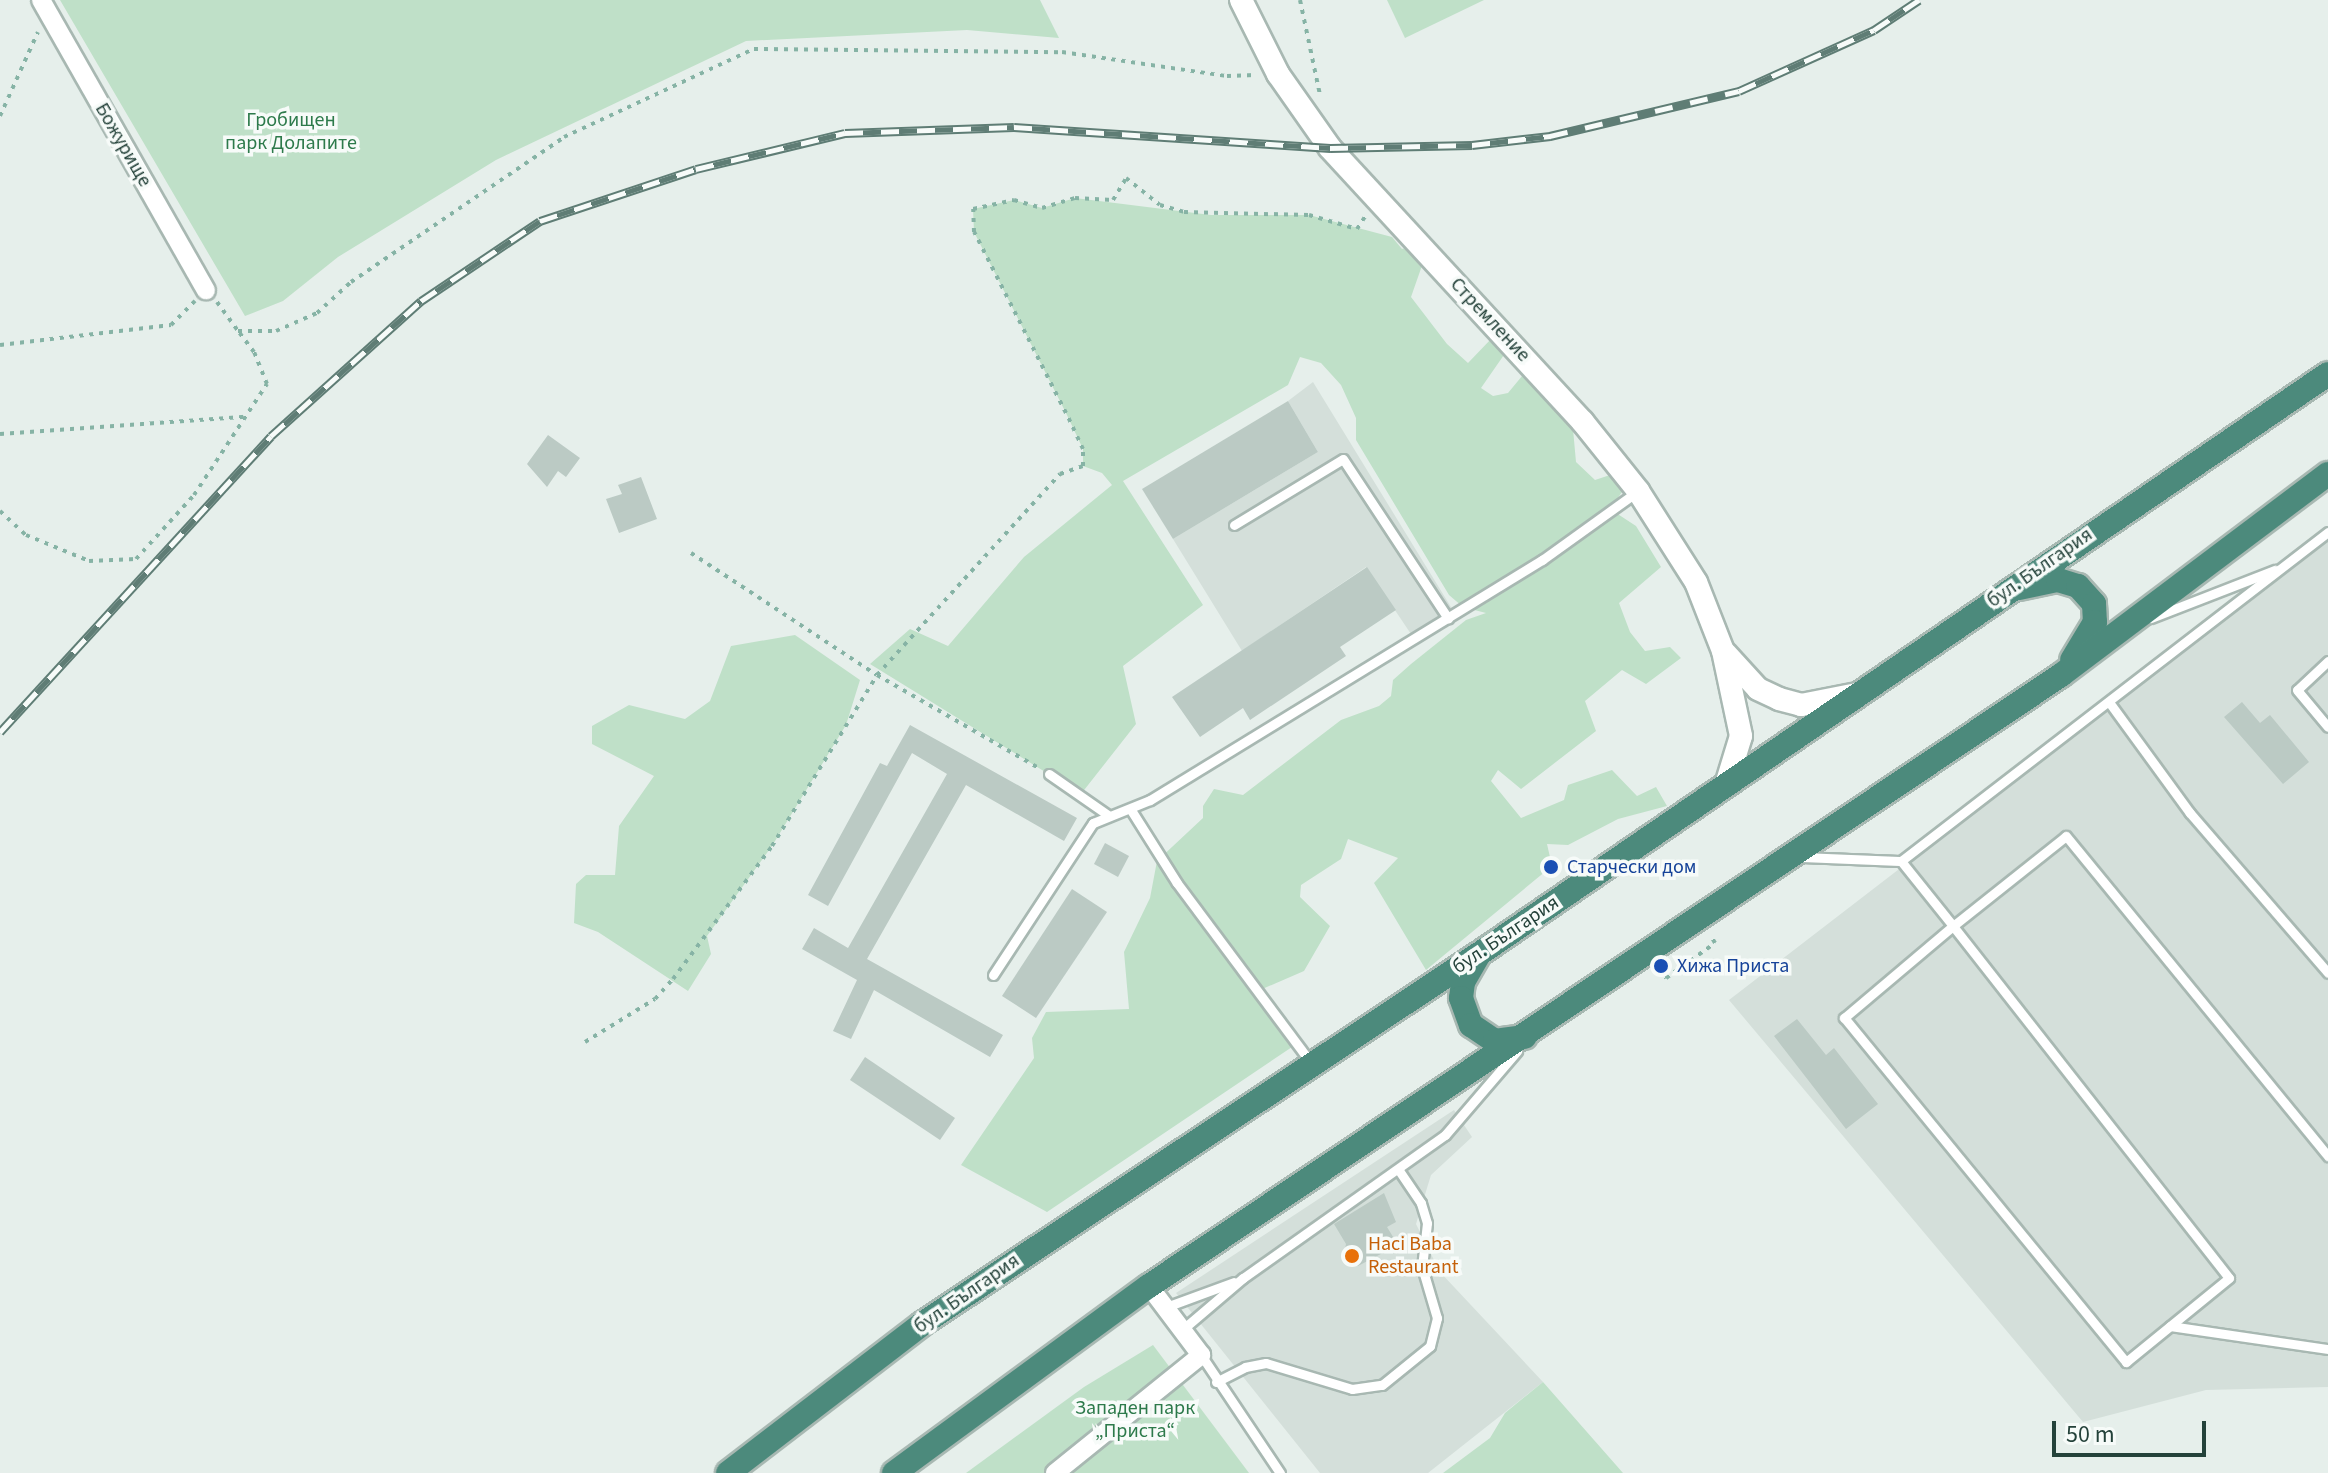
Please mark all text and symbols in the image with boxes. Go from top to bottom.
street label: Божурище [89,99,157,191]
park label: Гробищен парк Долапите [225,108,357,155]
street label: Стремление [1445,273,1535,367]
street label: бул. България [1983,523,2097,613]
place label: Старчески дом [1567,855,1696,879]
marker: Старчески дом [1542,858,1560,876]
street label: бул. България [1448,891,1564,979]
place label: Хижа Приста [1677,954,1789,978]
marker: Хижа Приста [1652,957,1670,975]
place label: Haci Baba Restaurant [1368,1232,1459,1279]
marker: Haci Baba Restaurant [1343,1247,1361,1265]
street label: бул. България [910,1249,1024,1339]
park label: Западен парк „Приста“ [1075,1396,1195,1443]
scale bar [2056,1405,2210,1455]
text: 50 m [2066,1417,2115,1452]

